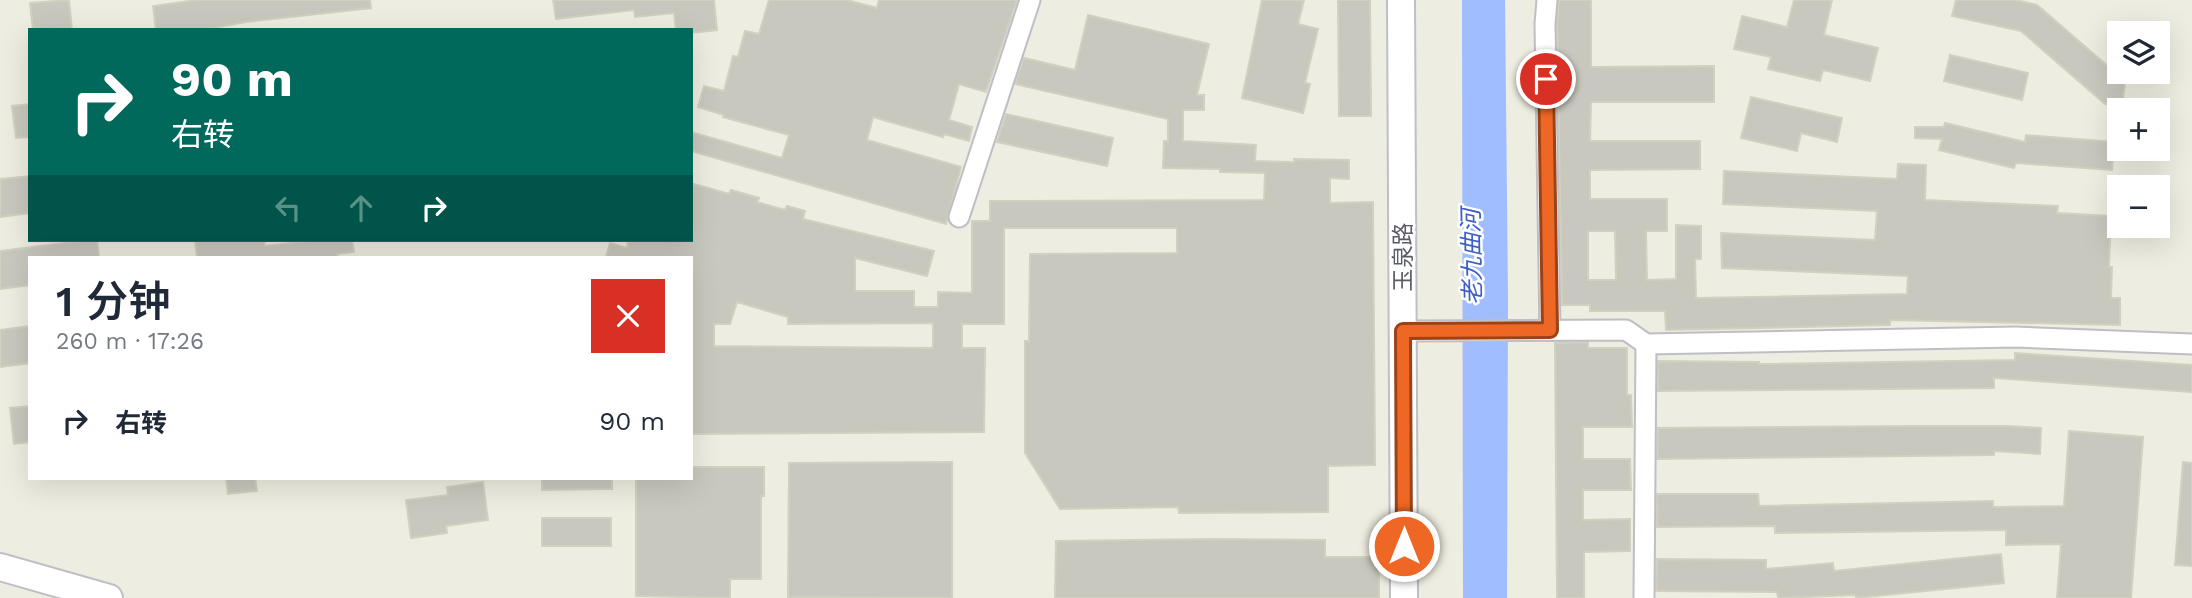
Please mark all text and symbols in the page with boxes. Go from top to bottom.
map controls [2107,21,2170,238]
button: layers [2107,21,2170,84]
pin [1516,49,1576,109]
text: 90 m [171,50,293,108]
icon: right [56,56,147,147]
icon: arrive [1527,60,1565,98]
button: + [2107,98,2170,161]
text: 右转 [171,116,235,154]
button: − [2107,175,2170,238]
icon: left [269,189,307,227]
icon: ahead [342,189,380,227]
icon: right [415,189,453,227]
water label: 老九曲河 [1457,205,1487,305]
street label: 玉泉路 [1390,223,1417,292]
text: 1 分钟 [56,277,170,326]
button: close [591,279,665,353]
text: 260 m · 17:26 [56,328,204,355]
icon: right [56,402,94,440]
text: 90 m [599,406,665,436]
text: 右转 [115,408,167,438]
position arrow [1367,509,1441,583]

